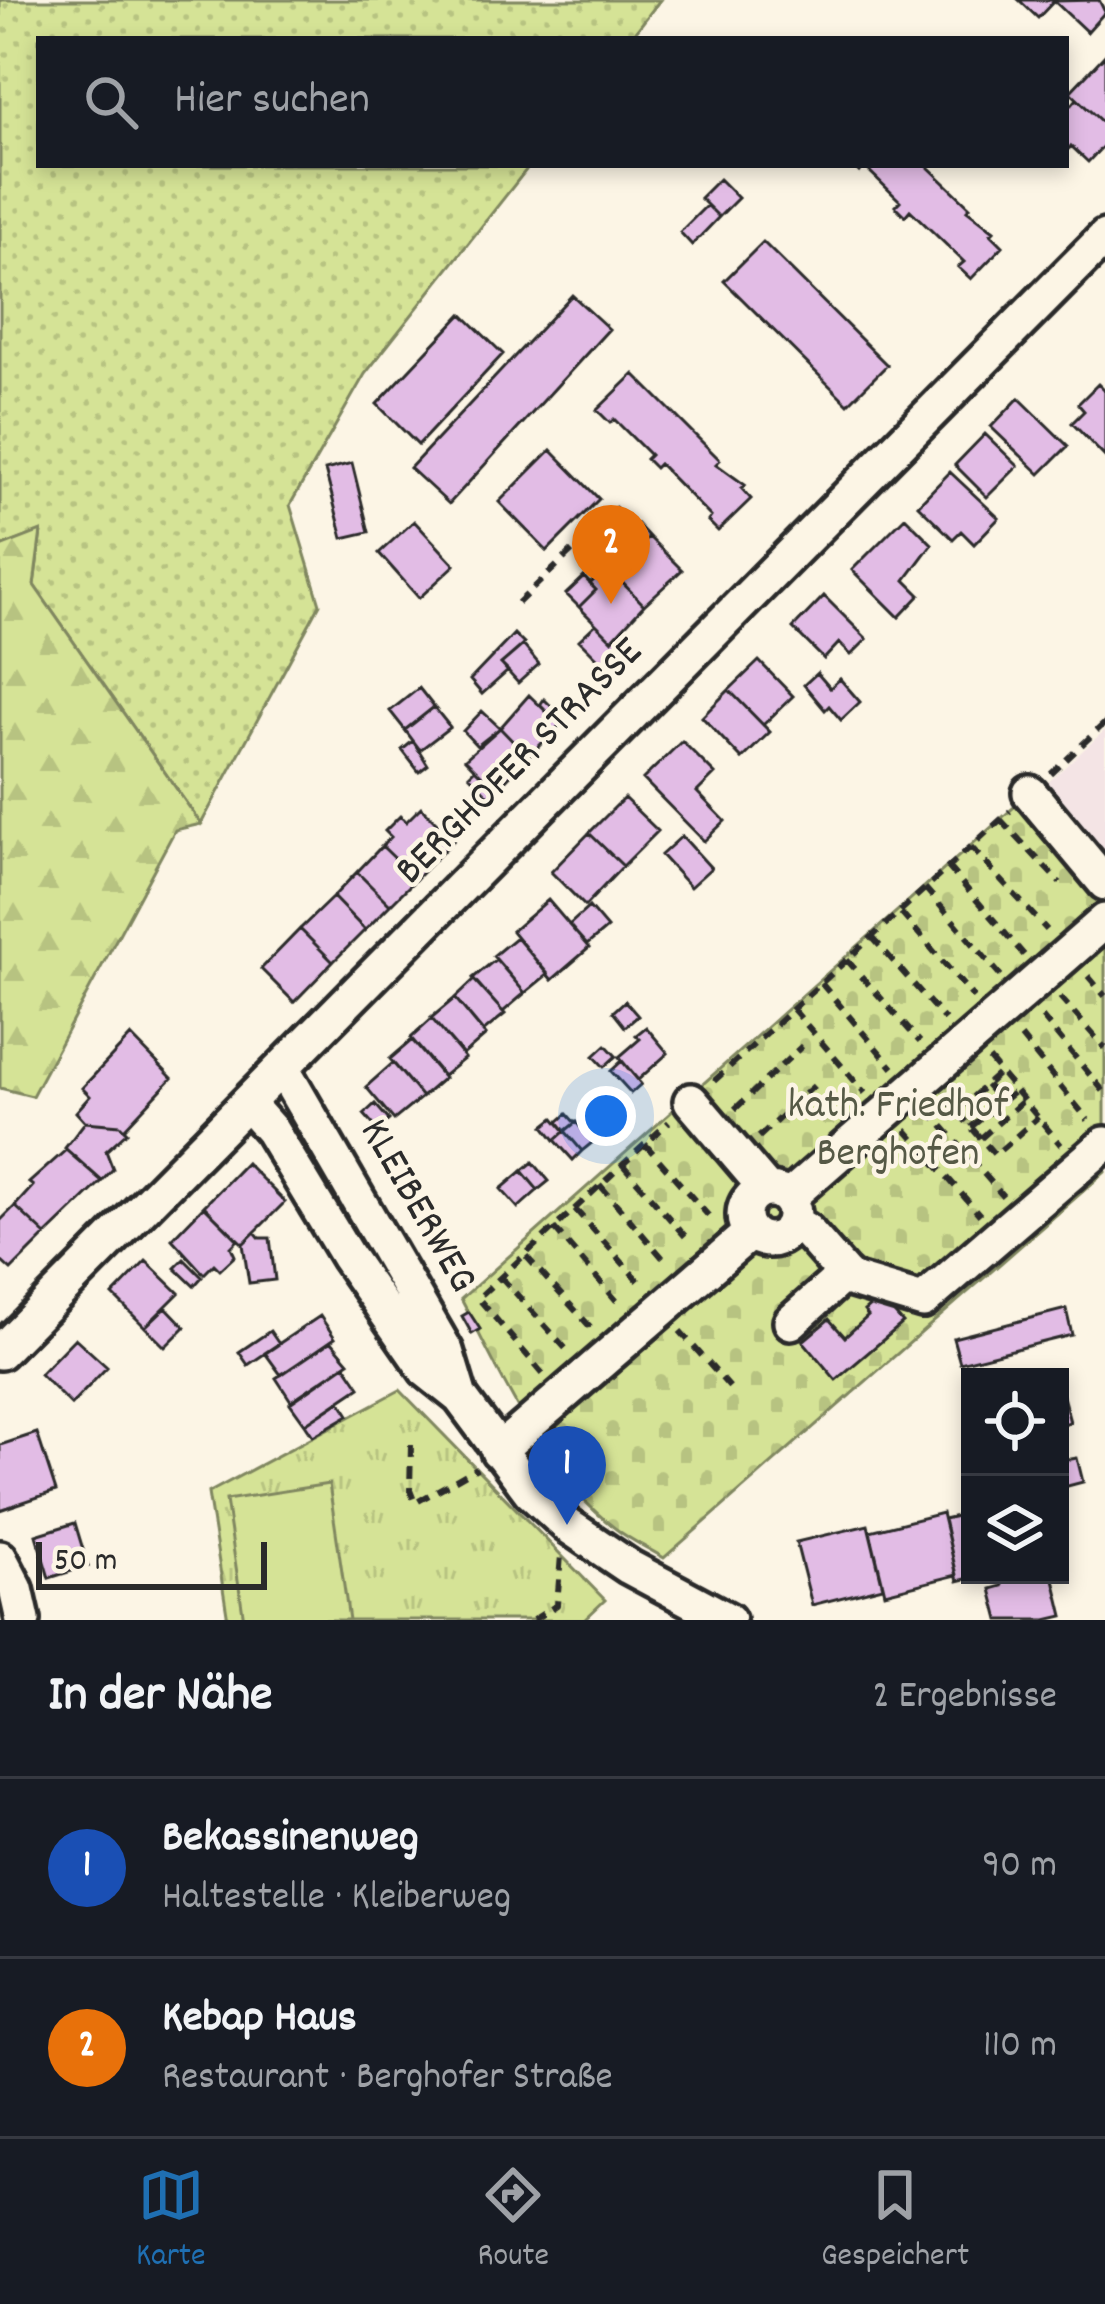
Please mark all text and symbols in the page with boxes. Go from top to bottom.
search box [36,36,1069,168]
icon: search [78,69,144,135]
text: Hier suchen [174,70,370,134]
pin: 2 [572,505,650,604]
street label: BERGHOFER STRASSE [383,625,659,901]
park label: kath. Friedhof Berghofen [787,1078,1010,1186]
your location [576,1086,636,1146]
street label: KLEIBERWEG [342,1109,490,1305]
map controls [961,1368,1069,1584]
button: locate [961,1368,1069,1476]
pin: 1 [528,1426,606,1525]
button: layers [961,1476,1069,1584]
scale bar [36,1536,267,1589]
text: 50 m [54,1539,118,1586]
text: In der Nähe [48,1662,272,1734]
text: 2 Ergebnisse [873,1671,1057,1726]
text: Bekassinenweg [162,1808,419,1872]
text: 1 [83,1840,91,1895]
text: 90 m [982,1840,1057,1895]
text: Haltestelle · Kleiberweg [162,1872,511,1927]
text: Kebap Haus [162,1988,357,2052]
text: 2 [78,2020,96,2075]
text: 110 m [983,2020,1057,2075]
text: Restaurant · Berghofer Straße [162,2052,613,2107]
tab: Karte [136,2162,206,2281]
tab: Route [477,2162,549,2281]
tab: Gespeichert [821,2162,969,2281]

